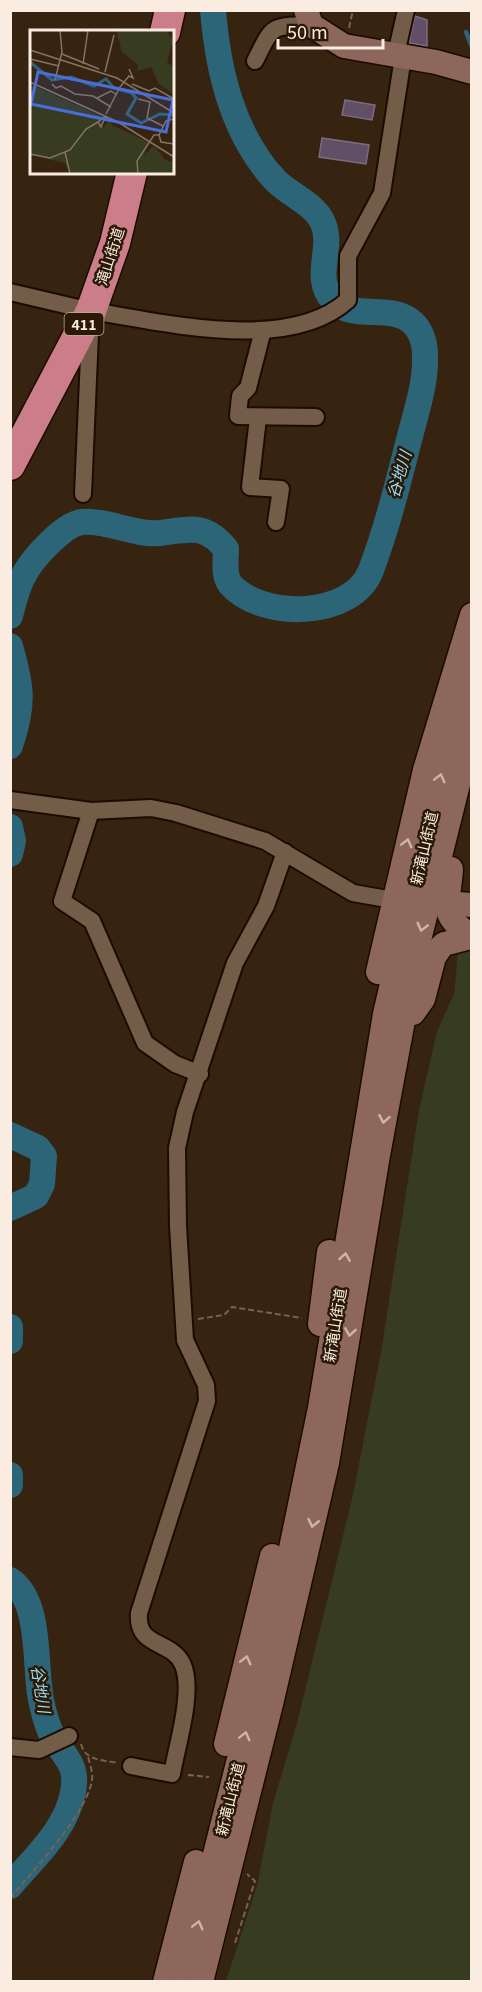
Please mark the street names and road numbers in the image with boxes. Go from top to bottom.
street label: 滝山街道 [90,224,128,288]
road number: 411 [64,313,104,335]
street label: 新滝山街道 [404,809,442,887]
street label: 新滝山街道 [318,1286,350,1364]
street label: 新滝山街道 [210,1760,248,1838]

